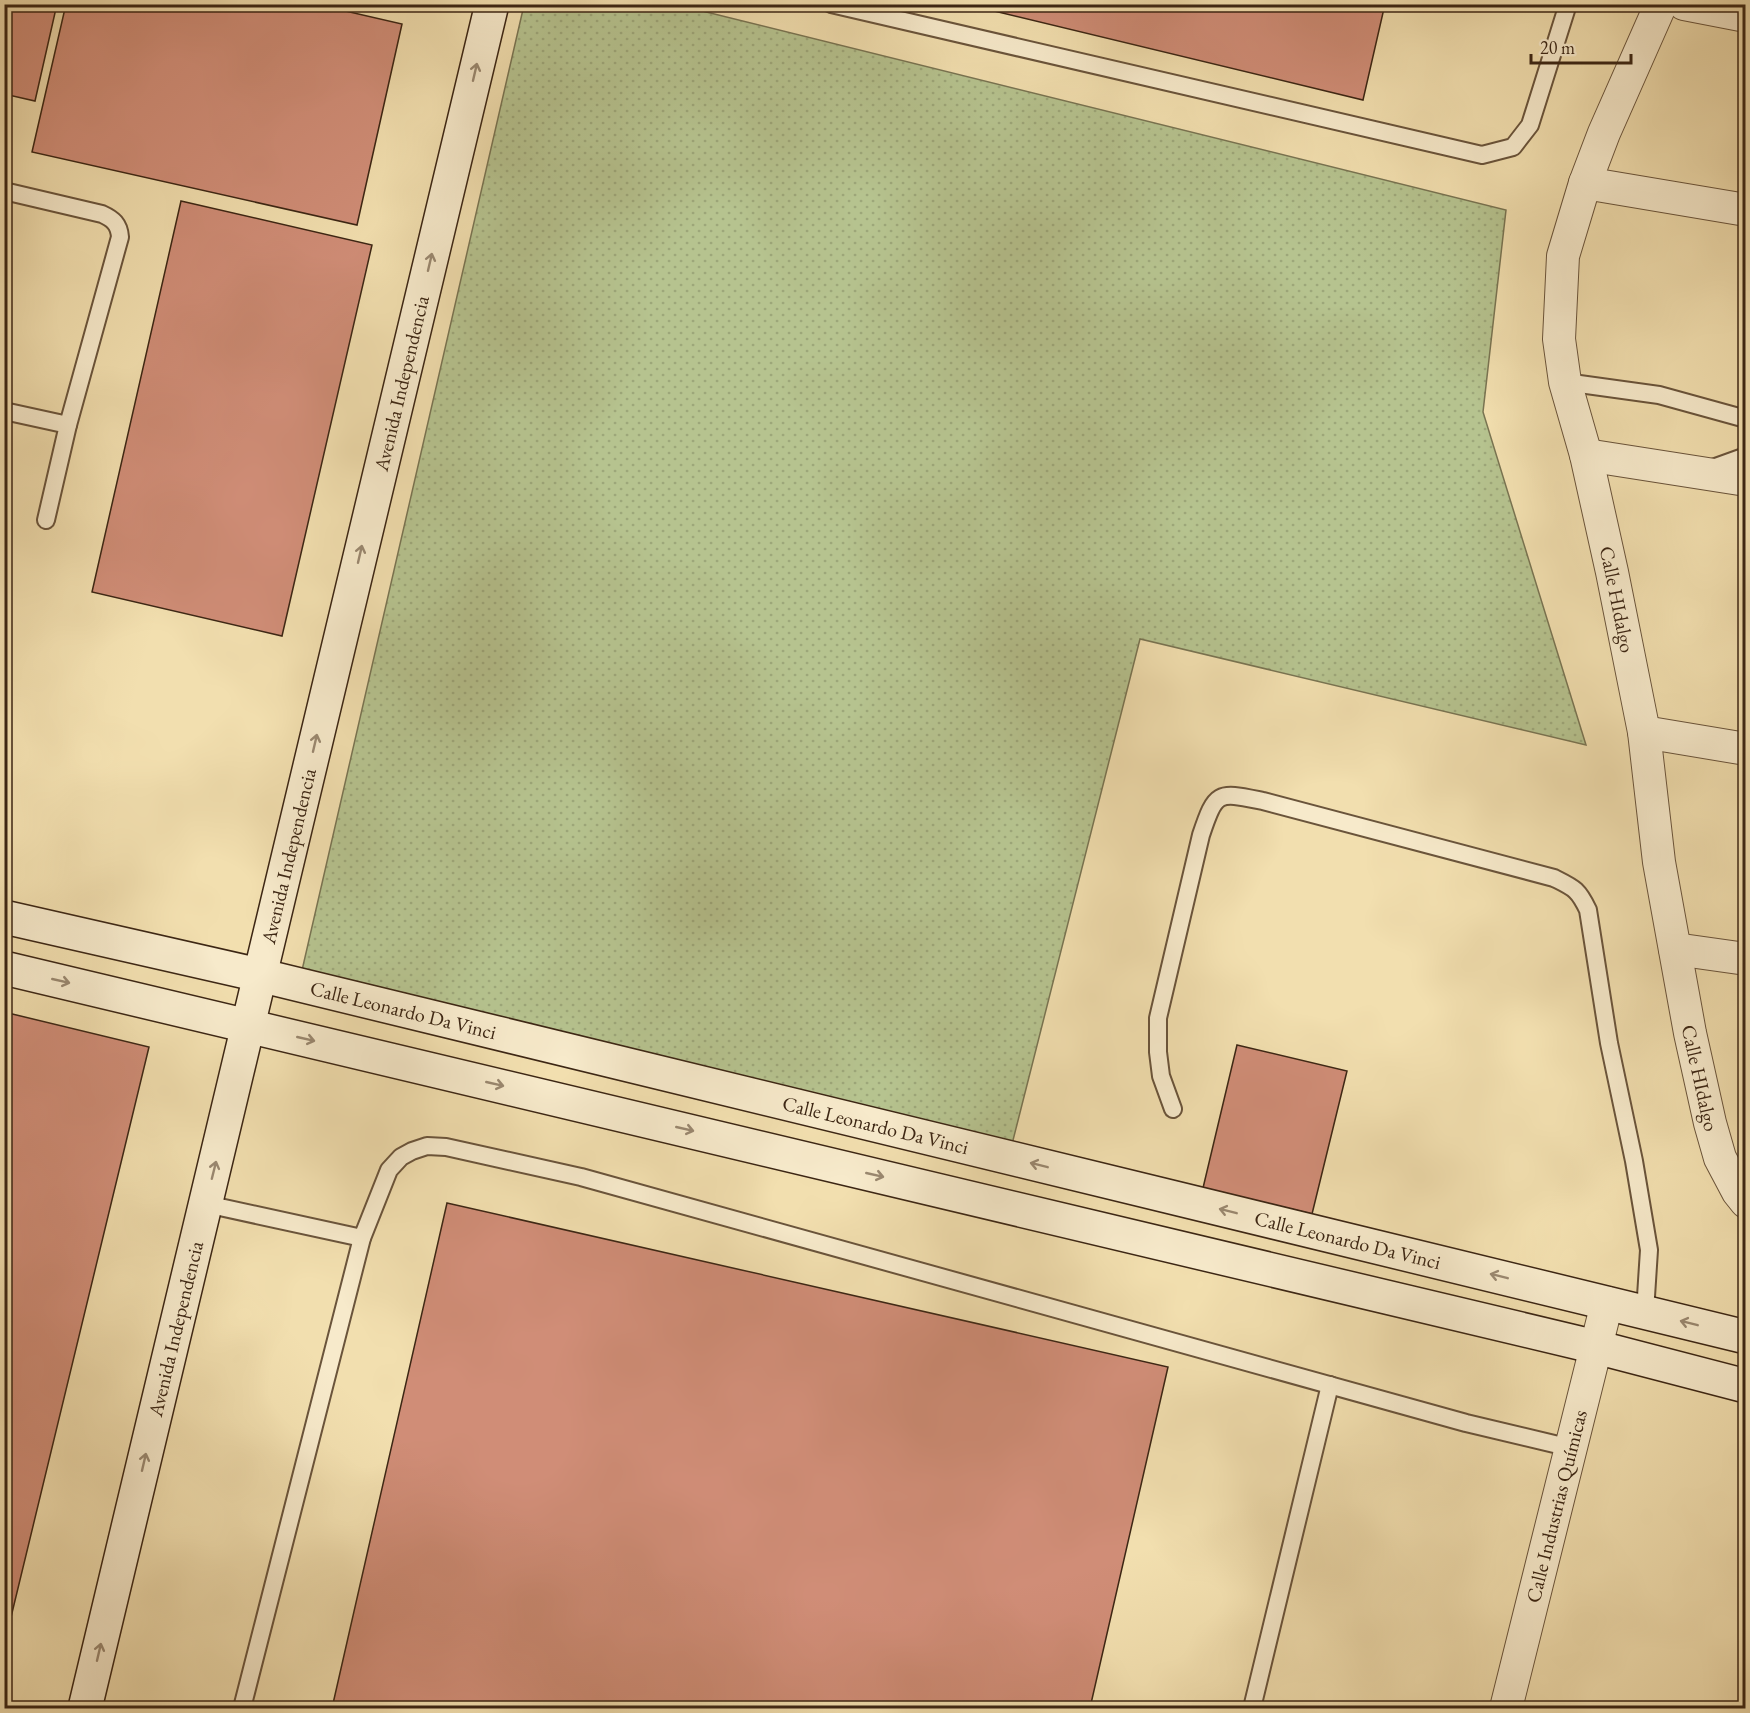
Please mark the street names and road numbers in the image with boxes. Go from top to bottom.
street label: Avenida Independencia [368,293,435,475]
street label: Calle HIdalgo [1594,544,1641,655]
street label: Avenida Independencia [255,766,322,947]
street label: Calle Leonardo Da Vinci [308,975,499,1045]
street label: Calle HIdalgo [1676,1023,1725,1134]
street label: Calle Leonardo Da Vinci [780,1090,971,1160]
street label: Calle Leonardo Da Vinci [1252,1205,1444,1275]
street label: Avenida Independencia [142,1238,209,1420]
street label: Calle Industrias Químicas [1520,1407,1593,1605]

